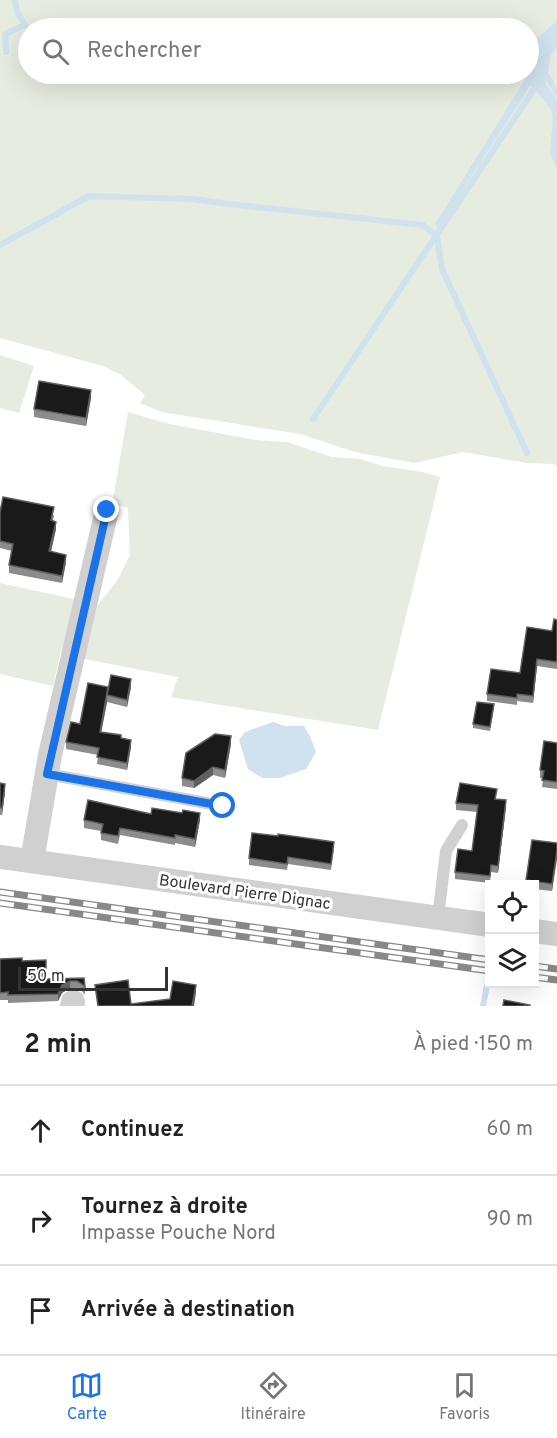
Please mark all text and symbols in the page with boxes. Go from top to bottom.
search box [18,18,539,84]
icon: search [39,35,72,68]
text: Rechercher [87,38,201,65]
route end [93,496,119,522]
route start [209,792,235,818]
street label: Boulevard Pierre Dignac [158,871,332,915]
map controls [485,880,539,988]
button: locate [485,880,539,934]
button: layers [485,934,539,988]
scale bar [18,964,168,992]
text: 50 m [27,967,65,987]
text: 2 min [24,1029,92,1062]
text: À pied · 150 m [413,1032,533,1058]
icon: ahead [24,1114,57,1147]
text: Continuez [81,1117,184,1144]
text: 60 m [487,1117,533,1143]
text: Tournez à droite [81,1194,248,1221]
icon: right [24,1204,57,1237]
text: 90 m [487,1207,533,1233]
text: Impasse Pouche Nord [81,1221,276,1247]
icon: arrive [24,1294,57,1327]
text: Arrivée à destination [81,1297,295,1324]
tab: Carte [67,1369,107,1425]
tab: Itinéraire [241,1369,306,1425]
tab: Favoris [439,1369,490,1425]

